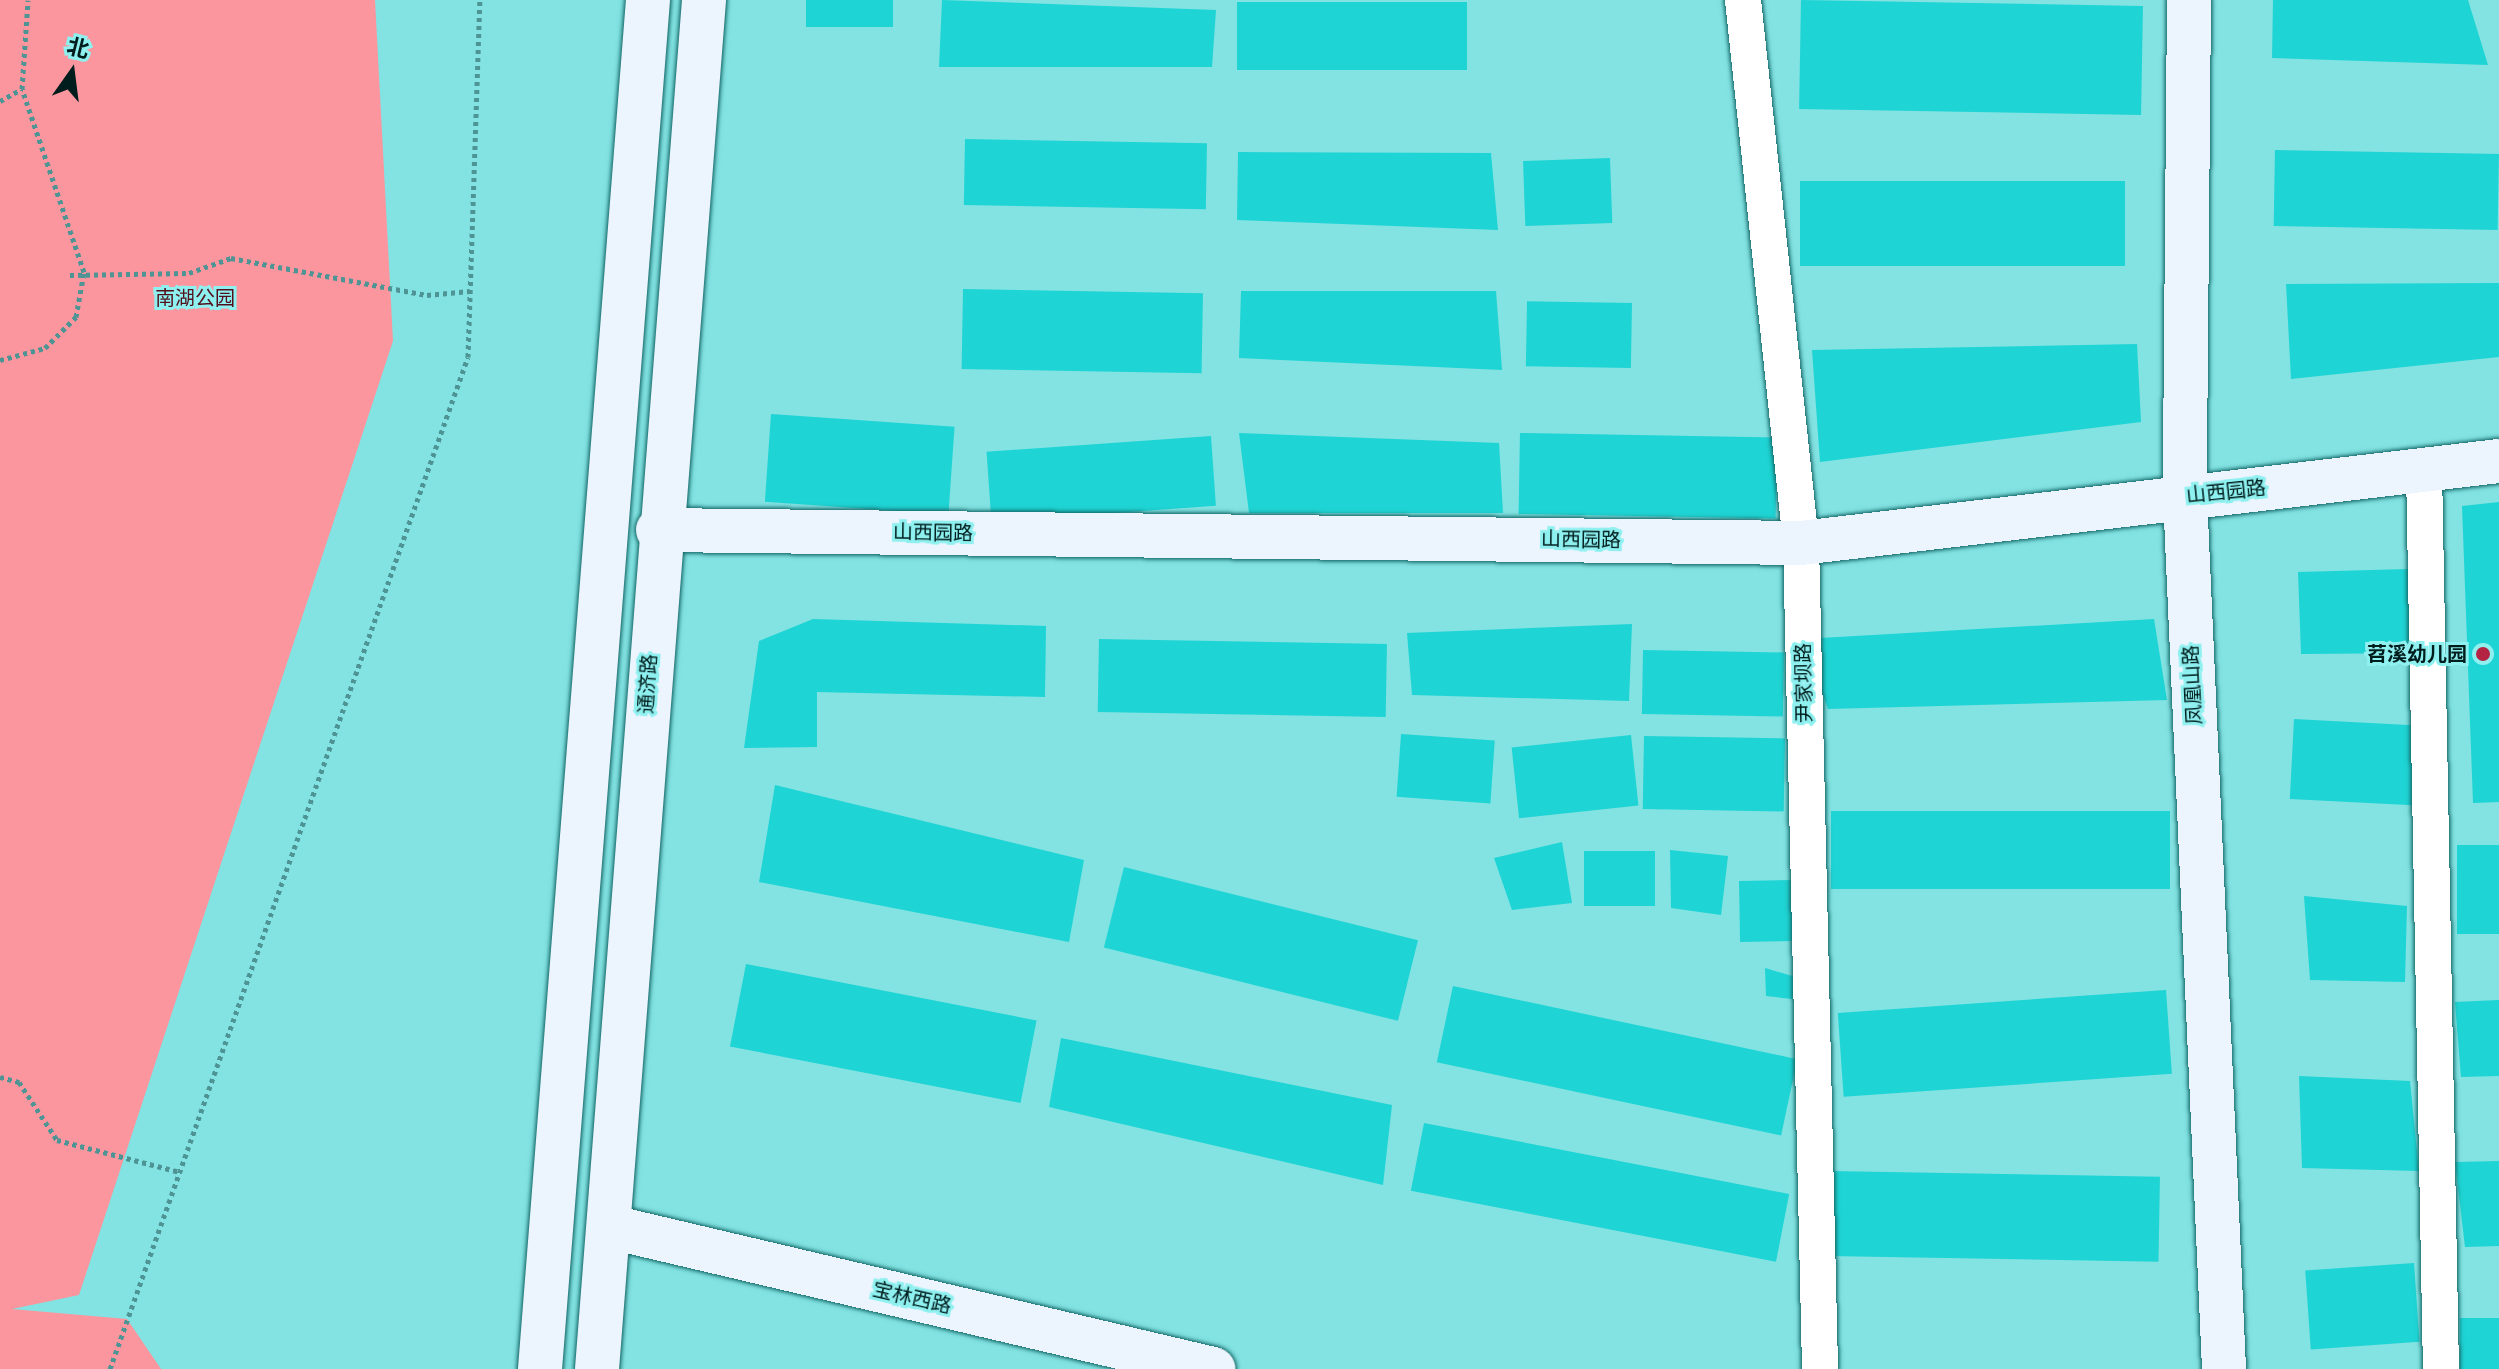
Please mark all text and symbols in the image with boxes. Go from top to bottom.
north arrow [32,32,112,112]
text: 北 [64,32,92,64]
park label: 南湖公园 [155,286,235,310]
street label: 山西园路 [2185,476,2267,508]
street label: 山西园路 [893,520,973,546]
street label: 山西园路 [1541,527,1621,553]
place label: 苕溪幼儿园 [2367,642,2467,666]
street label: 尹家坝路 [1791,643,1817,723]
street label: 凤凰山路 [2179,644,2207,726]
marker: 苕溪幼儿园 [2474,645,2492,663]
street label: 通济路 [634,653,662,715]
street label: 宝林西路 [870,1277,954,1319]

